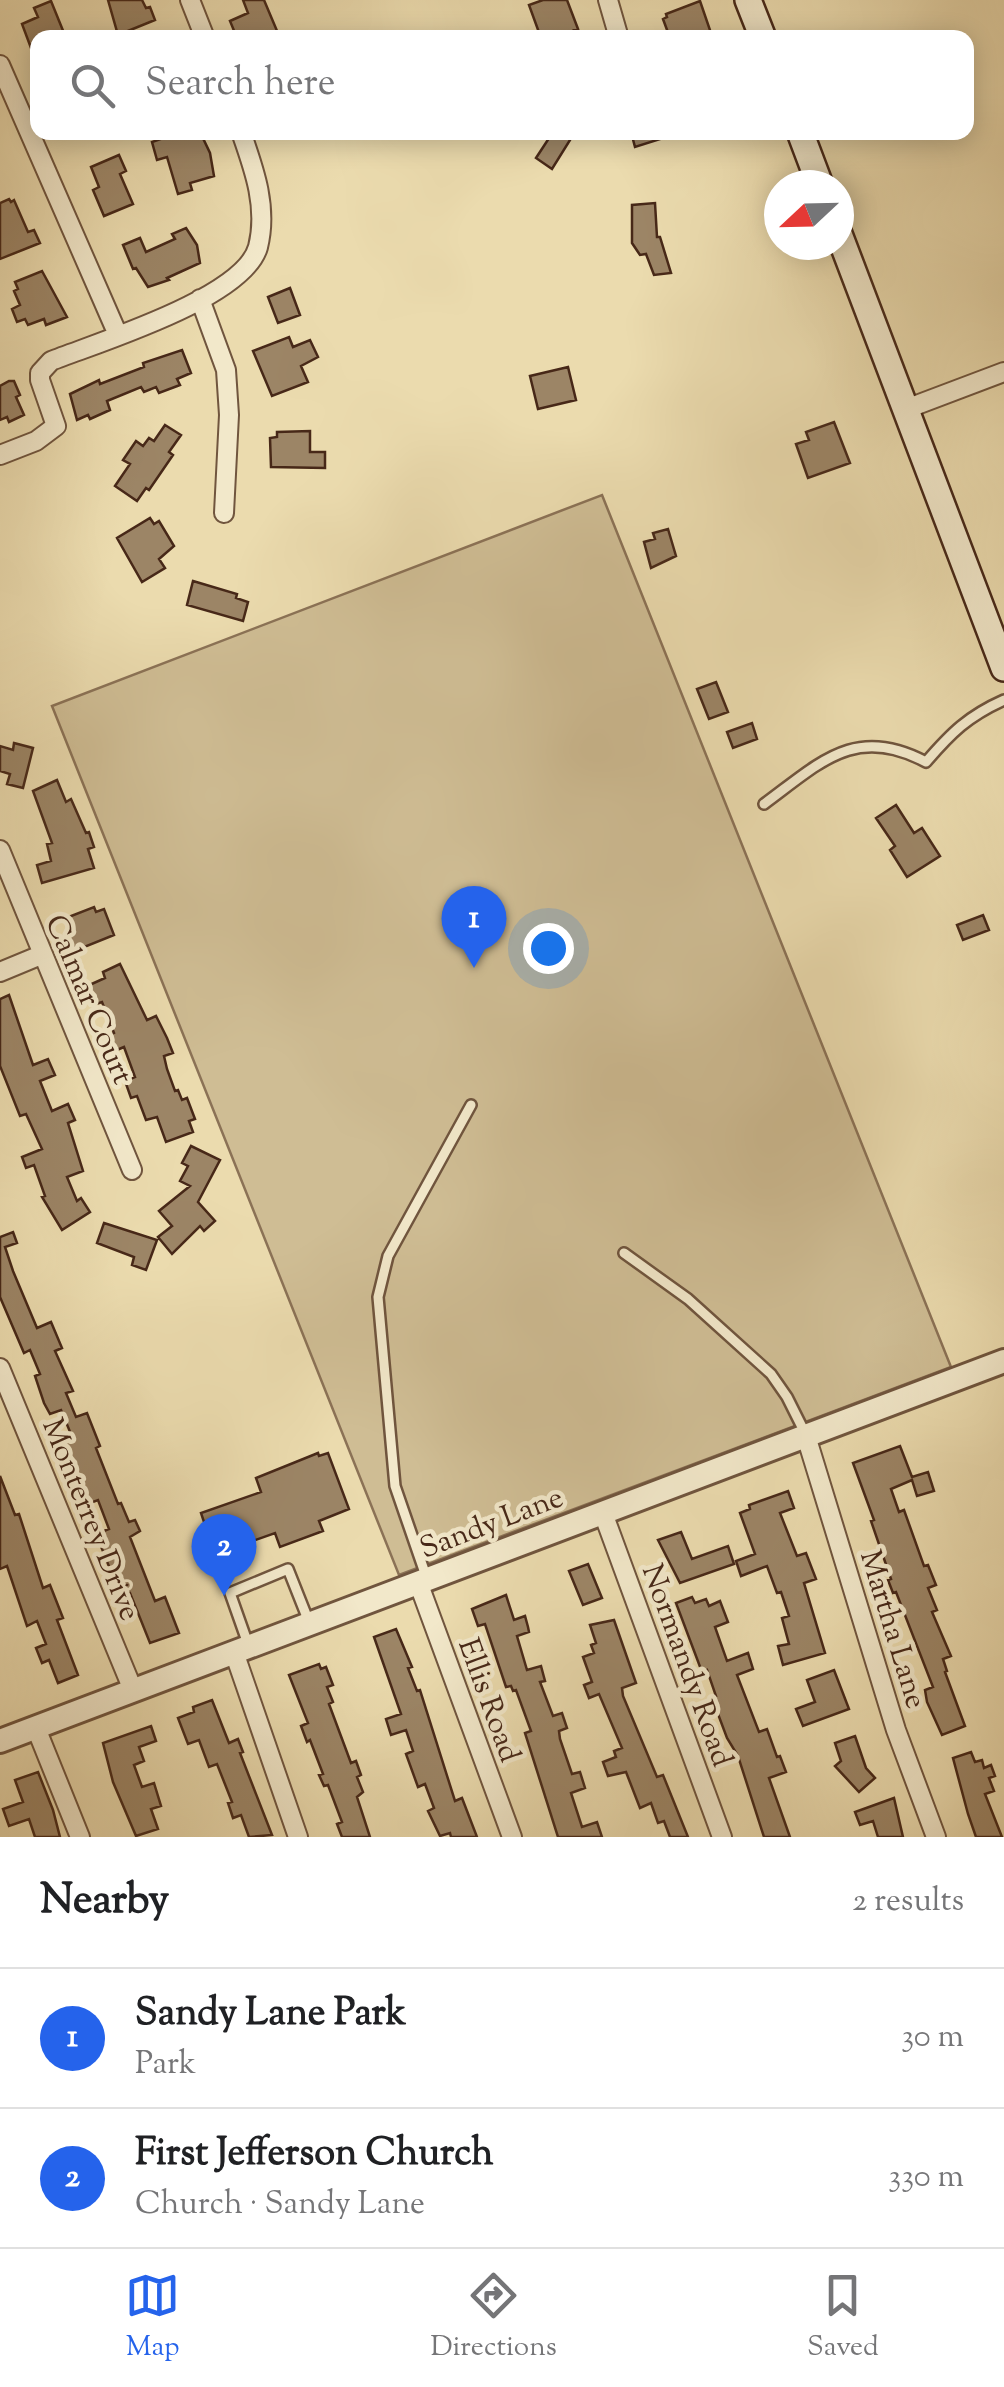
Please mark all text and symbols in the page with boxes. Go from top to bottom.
search box [30,30,974,140]
icon: search [65,58,120,113]
text: Search here [145,58,336,112]
north arrow [764,170,854,260]
pin: 1 [442,886,506,968]
street label: Calmar Court [33,909,143,1091]
your location [523,923,574,974]
street label: Monterrey Drive [30,1412,150,1628]
street label: Sandy Lane [414,1477,570,1571]
pin: 2 [192,1514,256,1596]
street label: Martha Lane [847,1545,936,1714]
street label: Normandy Road [629,1559,742,1773]
street label: Ellis Road [445,1633,530,1769]
text: Nearby [40,1872,169,1932]
text: 2 results [852,1879,964,1925]
text: Sandy Lane Park [135,1988,406,2042]
text: 1 [67,2015,78,2061]
text: 30 m [901,2015,964,2061]
text: Park [135,2042,196,2088]
text: First Jefferson Church [135,2128,494,2182]
text: 2 [65,2155,80,2201]
text: 330 m [888,2155,964,2201]
text: Church · Sandy Lane [135,2182,425,2228]
tab: Map [125,2268,180,2368]
tab: Directions [430,2268,557,2368]
tab: Saved [807,2268,879,2368]

